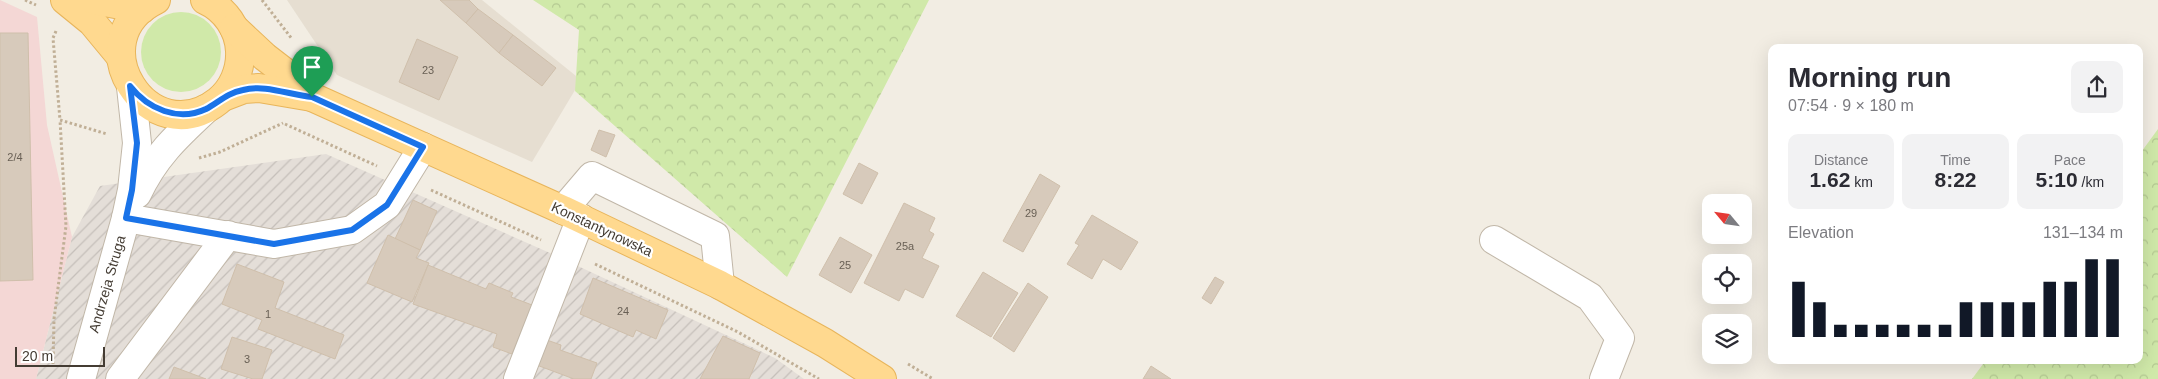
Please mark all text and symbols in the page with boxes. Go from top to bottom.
pin [291,46,333,97]
icon: arrive [298,53,326,81]
button: share [2071,61,2123,113]
text: Morning run [1788,62,1951,93]
house number: 23 [422,64,434,76]
text: 07:54 · 9 × 180 m [1788,97,1914,114]
house number: 2/4 [7,151,23,163]
text: Distance [1814,152,1868,168]
text: Time [1940,152,1971,168]
text: Pace [2054,152,2086,168]
text: 1.62 [1809,168,1850,191]
text: 8:22 [1934,168,1977,191]
text: 5:10 [2036,168,2078,191]
text: km [1850,174,1873,190]
text: /km [2078,174,2104,190]
north arrow [1702,194,1752,244]
map controls [1702,194,1752,364]
street label: Konstantynowska [549,199,655,260]
house number: 29 [1025,207,1037,219]
text: Elevation [1788,224,1854,241]
text: 131–134 m [2043,224,2123,241]
street label: Andrzeja Struga [85,233,129,334]
house number: 25a [896,240,915,252]
button: locate [1702,254,1752,304]
house number: 25 [839,259,851,271]
house number: 24 [617,305,629,317]
house number: 1 [265,308,271,320]
button: layers [1702,314,1752,364]
scale bar [15,344,105,367]
text: 20 m [22,348,53,364]
house number: 3 [244,353,250,365]

